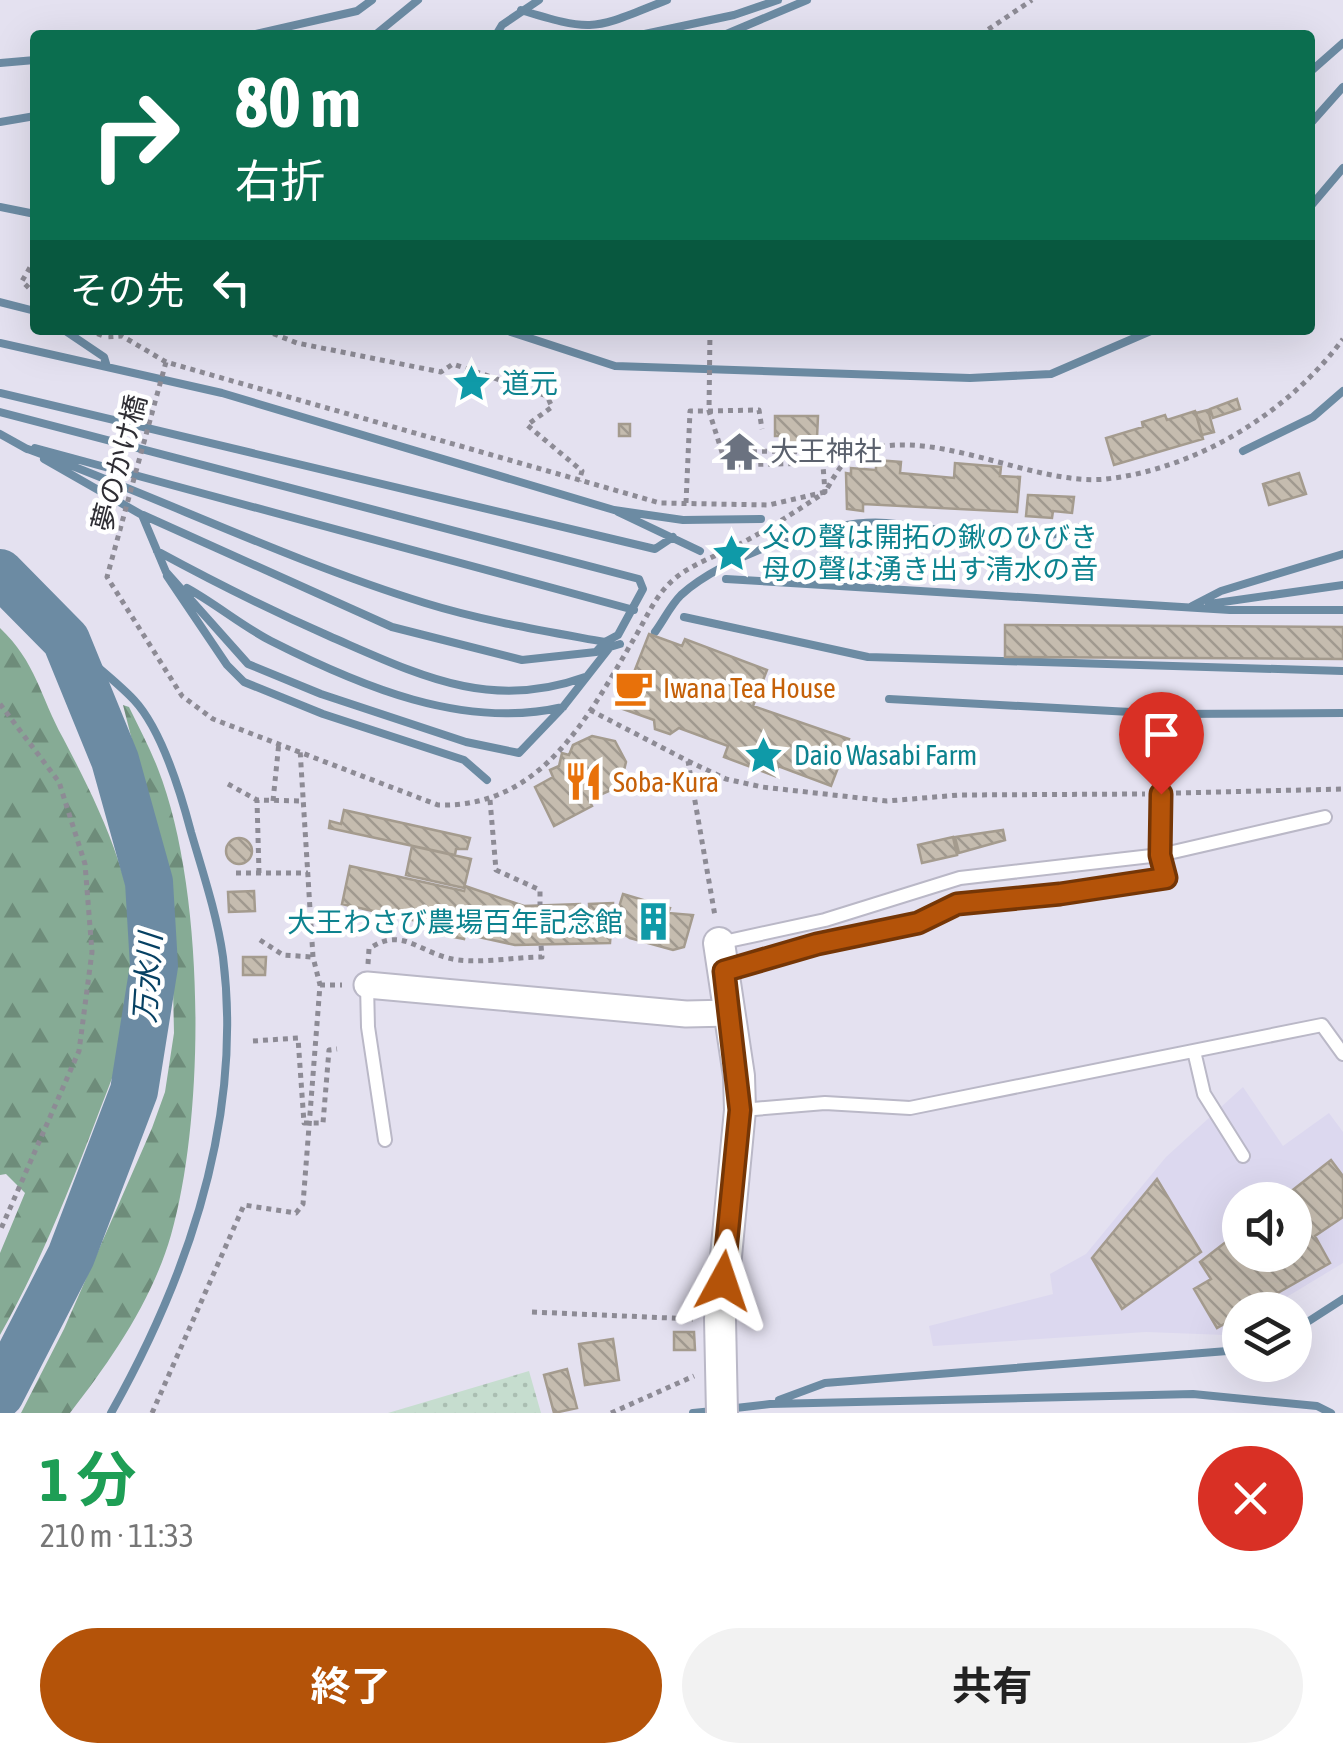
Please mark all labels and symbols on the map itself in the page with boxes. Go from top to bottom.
place icon: 道元 [451,362,493,404]
place label: 道元 [502,367,558,399]
street label: 夢のかけ橋 [85,391,153,535]
temple icon: 大王神社 [719,430,761,472]
place label: 大王神社 [770,435,882,467]
place label: 父の聲は開拓の鍬のひびき 母の聲は湧き出す清水の音 [762,521,1098,585]
place icon: 父の聲は開拓の鍬のひびき 母の聲は湧き出す清水の音 [711,532,753,574]
cafe icon: Iwana Tea House [612,667,654,709]
place label: Iwana Tea House [663,672,836,704]
pin [1119,692,1204,795]
place icon: Daio Wasabi Farm [743,734,785,776]
place label: Daio Wasabi Farm [794,739,977,771]
restaurant icon: Soba-Kura [562,761,604,803]
place label: Soba-Kura [613,766,719,798]
building icon: 大王わさび農場百年記念館 [632,901,674,943]
place label: 大王わさび農場百年記念館 [287,906,623,938]
water label: 万水川 [127,929,167,1024]
position arrow [671,1229,775,1333]

